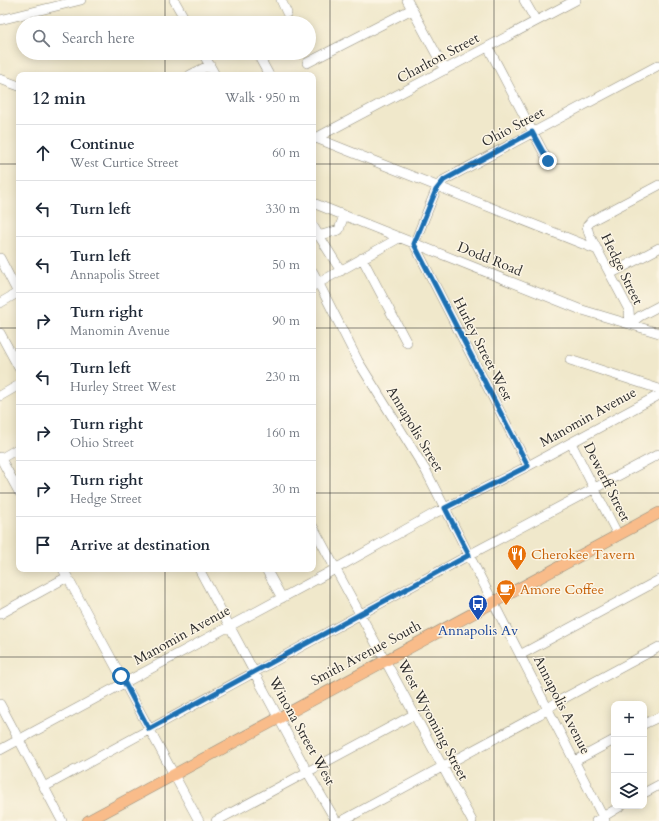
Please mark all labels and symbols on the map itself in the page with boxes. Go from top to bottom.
street label: Charlton Street [394,28,483,88]
street label: Ohio Street [478,102,548,152]
route end [539,152,557,170]
street label: Hedge Street [597,230,648,308]
street label: Dodd Road [455,237,526,281]
street label: Hurley Street West [449,294,518,405]
street label: Annapolis Street [382,383,448,476]
street label: Manomin Avenue [536,383,640,451]
street label: Dewerff Street [579,439,635,525]
restaurant icon: Cherokee Tavern [506,543,528,571]
place label: Cherokee Tavern [531,545,635,564]
cafe icon: Amore Coffee [495,578,517,606]
place label: Amore Coffee [520,580,604,599]
bus stop icon: Annapolis Av [467,593,489,621]
street label: Manomin Avenue [130,601,234,669]
street label: Smith Avenue South [308,616,425,690]
place label: Annapolis Av [438,621,519,640]
street label: Annapolis Avenue [529,652,595,758]
street label: West Wyoming Street [393,655,473,784]
route start [112,667,130,685]
street label: Winona Street West [264,673,340,789]

